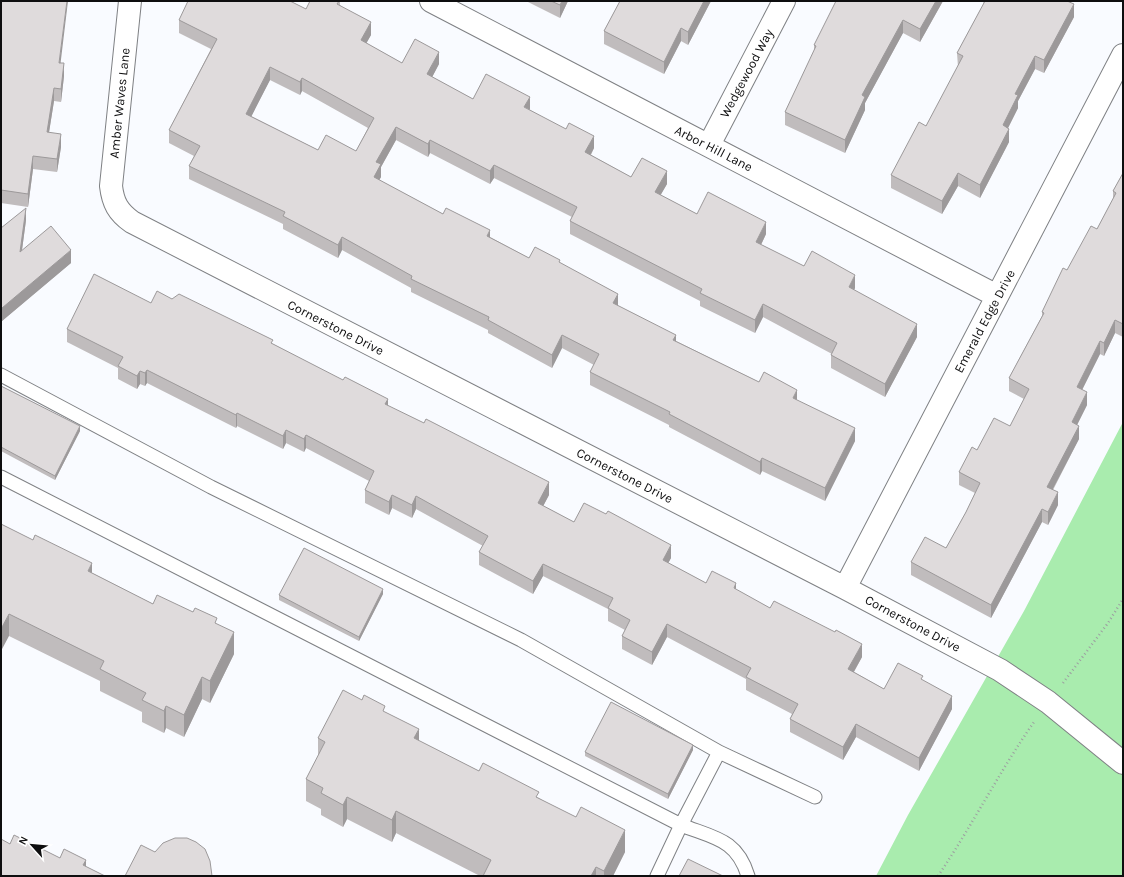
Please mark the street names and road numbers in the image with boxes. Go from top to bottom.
street label: Wedgewood Way [717,26,776,120]
street label: Amber Waves Lane [106,47,133,159]
street label: Arbor Hill Lane [672,122,756,175]
street label: Emerald Edge Drive [951,267,1018,375]
street label: Cornerstone Drive [285,297,387,358]
street label: Cornerstone Drive [574,445,676,506]
street label: Cornerstone Drive [863,592,963,655]

